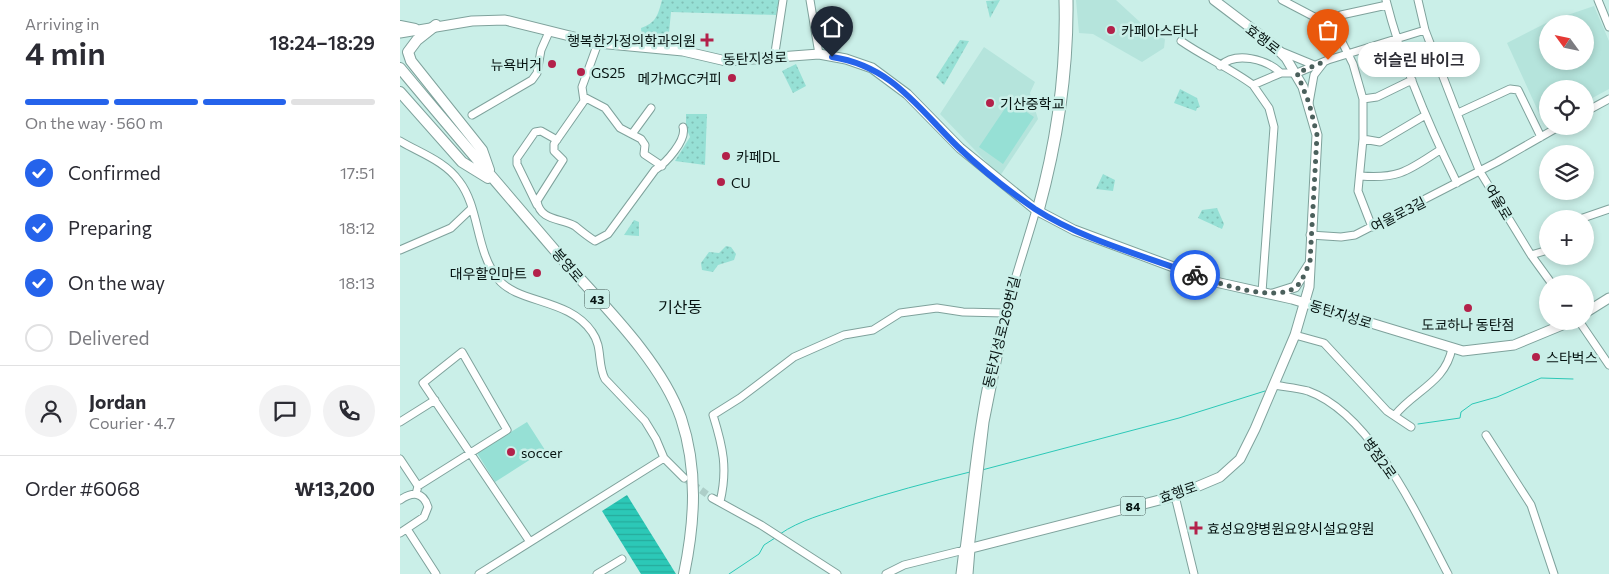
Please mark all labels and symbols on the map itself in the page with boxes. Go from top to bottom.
pin [811,6,853,57]
pin [1307,9,1349,60]
north arrow [1539,15,1594,70]
street label: 효행로 [1243,20,1284,58]
place label: 카페아스타나 [1121,22,1198,39]
marker: 카페아스타나 [1105,24,1117,36]
place label: 행복한가정의학과의원 [567,32,696,49]
marker: 행복한가정의학과의원 [700,33,714,47]
callout: 허슬린 바이크 [1358,42,1480,78]
street label: 동탄지성로 [723,48,788,68]
place label: 뉴욕버거 [490,56,542,73]
marker: 뉴욕버거 [546,58,558,70]
place label: GS25 [591,64,625,81]
marker: GS25 [575,66,587,78]
place label: 메가MGC커피 [637,70,722,87]
marker: 메가MGC커피 [726,72,738,84]
place label: 기산중학교 [1000,95,1065,112]
marker: 기산중학교 [984,97,996,109]
place label: 카페DL [736,148,780,165]
marker: 카페DL [720,150,732,162]
place label: CU [731,174,751,191]
marker: CU [715,176,727,188]
street label: 여울로 [1482,181,1516,223]
street label: 여울로3길 [1368,193,1428,235]
street label: 봉영로 [549,245,587,285]
courier [1170,250,1220,300]
place label: 대우할인마트 [450,265,527,282]
marker: 대우할인마트 [531,267,543,279]
street label: 동탄지성로269번길 [979,274,1023,390]
road number: 43 [584,290,610,308]
street label: 동탄지성로 [1308,296,1374,332]
district label: 기산동 [658,297,702,316]
marker: 도쿄하나 동탄점 [1462,302,1474,314]
place label: 도쿄하나 동탄점 [1422,316,1514,333]
place label: 스타벅스 [1546,349,1598,366]
marker: 스타벅스 [1530,351,1542,363]
street label: 병점2로 [1360,434,1400,482]
place label: soccer [521,444,563,461]
marker: soccer [505,446,517,458]
street label: 효행로 [1157,478,1199,506]
road number: 84 [1120,496,1146,516]
place label: 효성요양병원요양시설요양원 [1207,520,1374,537]
marker: 효성요양병원요양시설요양원 [1189,521,1203,535]

